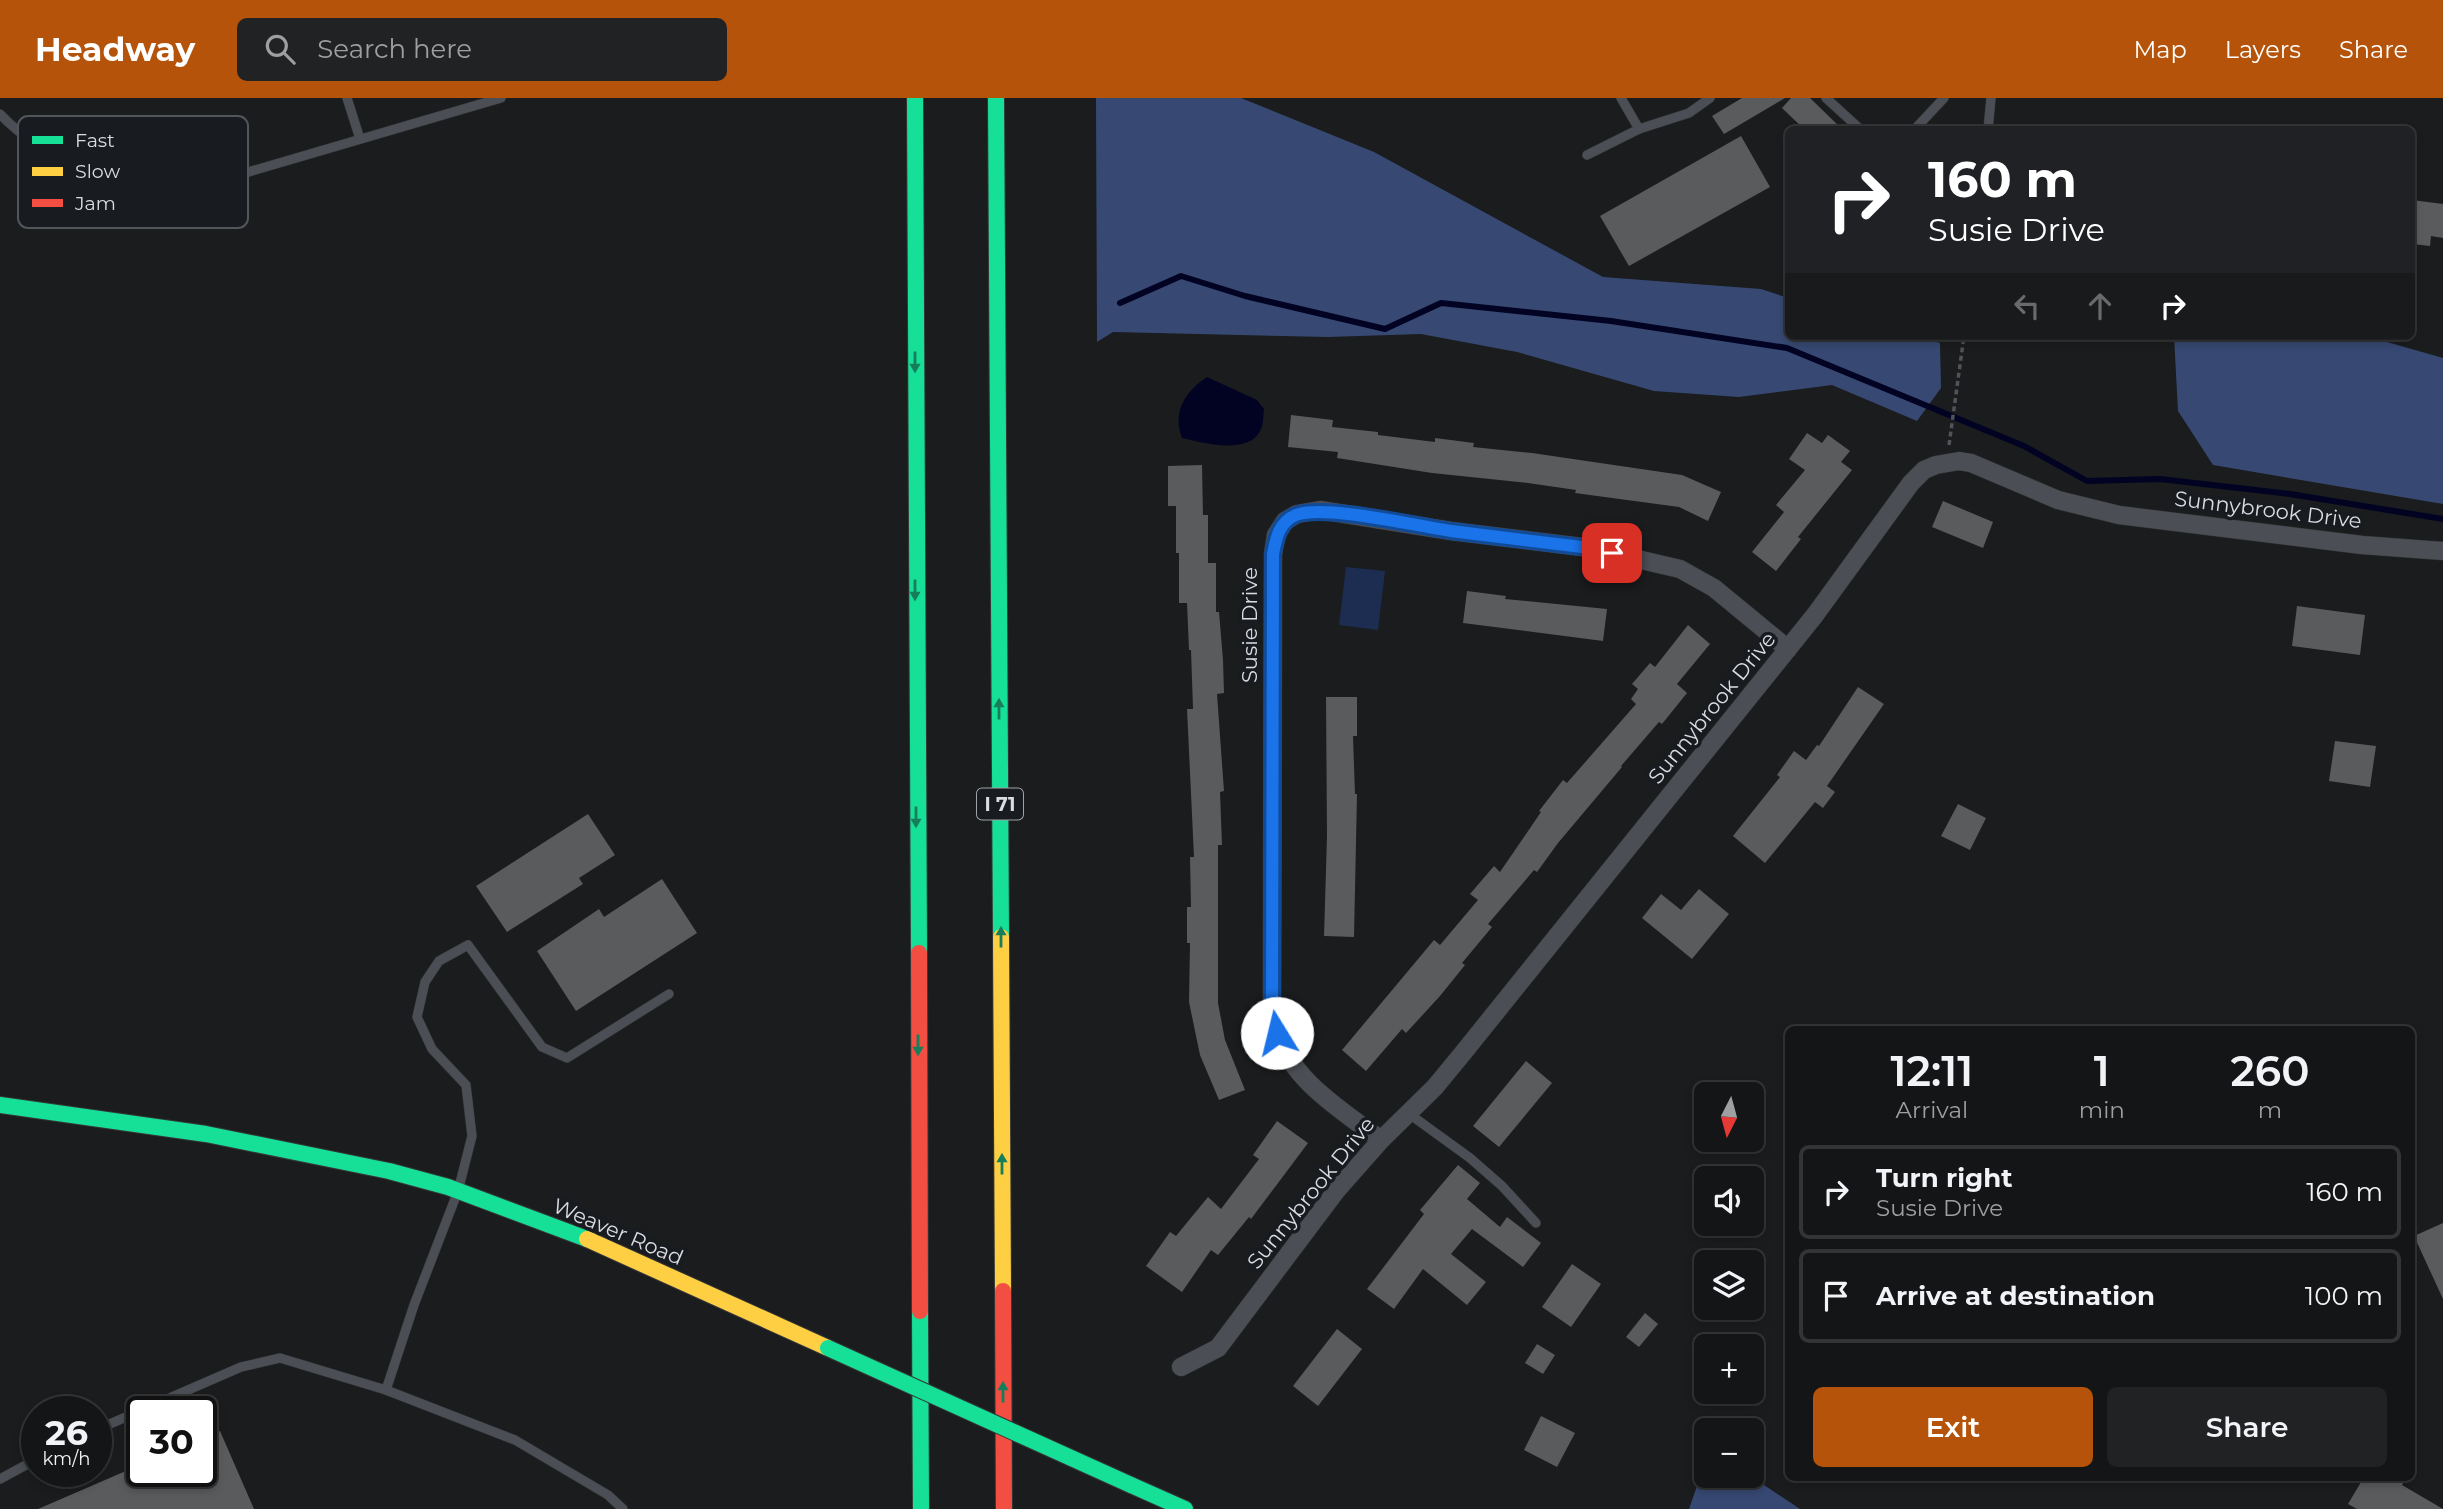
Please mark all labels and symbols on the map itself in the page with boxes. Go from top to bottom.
legend [18,116,248,228]
text: Fast [75,129,115,152]
text: Slow [75,160,120,183]
text: Jam [74,192,116,215]
one-way arrow [909,351,921,373]
street label: Sunnybrook Drive [2173,486,2363,533]
pin [1582,523,1642,583]
street label: Susie Drive [1237,567,1262,683]
one-way arrow [909,579,921,601]
street label: Sunnybrook Drive [1643,627,1781,789]
one-way arrow [993,698,1005,720]
road number: I 71 [977,789,1023,820]
one-way arrow [911,806,922,828]
one-way arrow [995,926,1006,948]
position arrow [1240,996,1314,1070]
one-way arrow [912,1034,924,1056]
north arrow [1694,1082,1764,1152]
street label: Sunnybrook Drive [1242,1112,1380,1274]
one-way arrow [996,1153,1008,1175]
street label: Weaver Road [549,1193,687,1270]
one-way arrow [997,1381,1009,1403]
speed limit sign: 30 [126,1396,217,1487]

